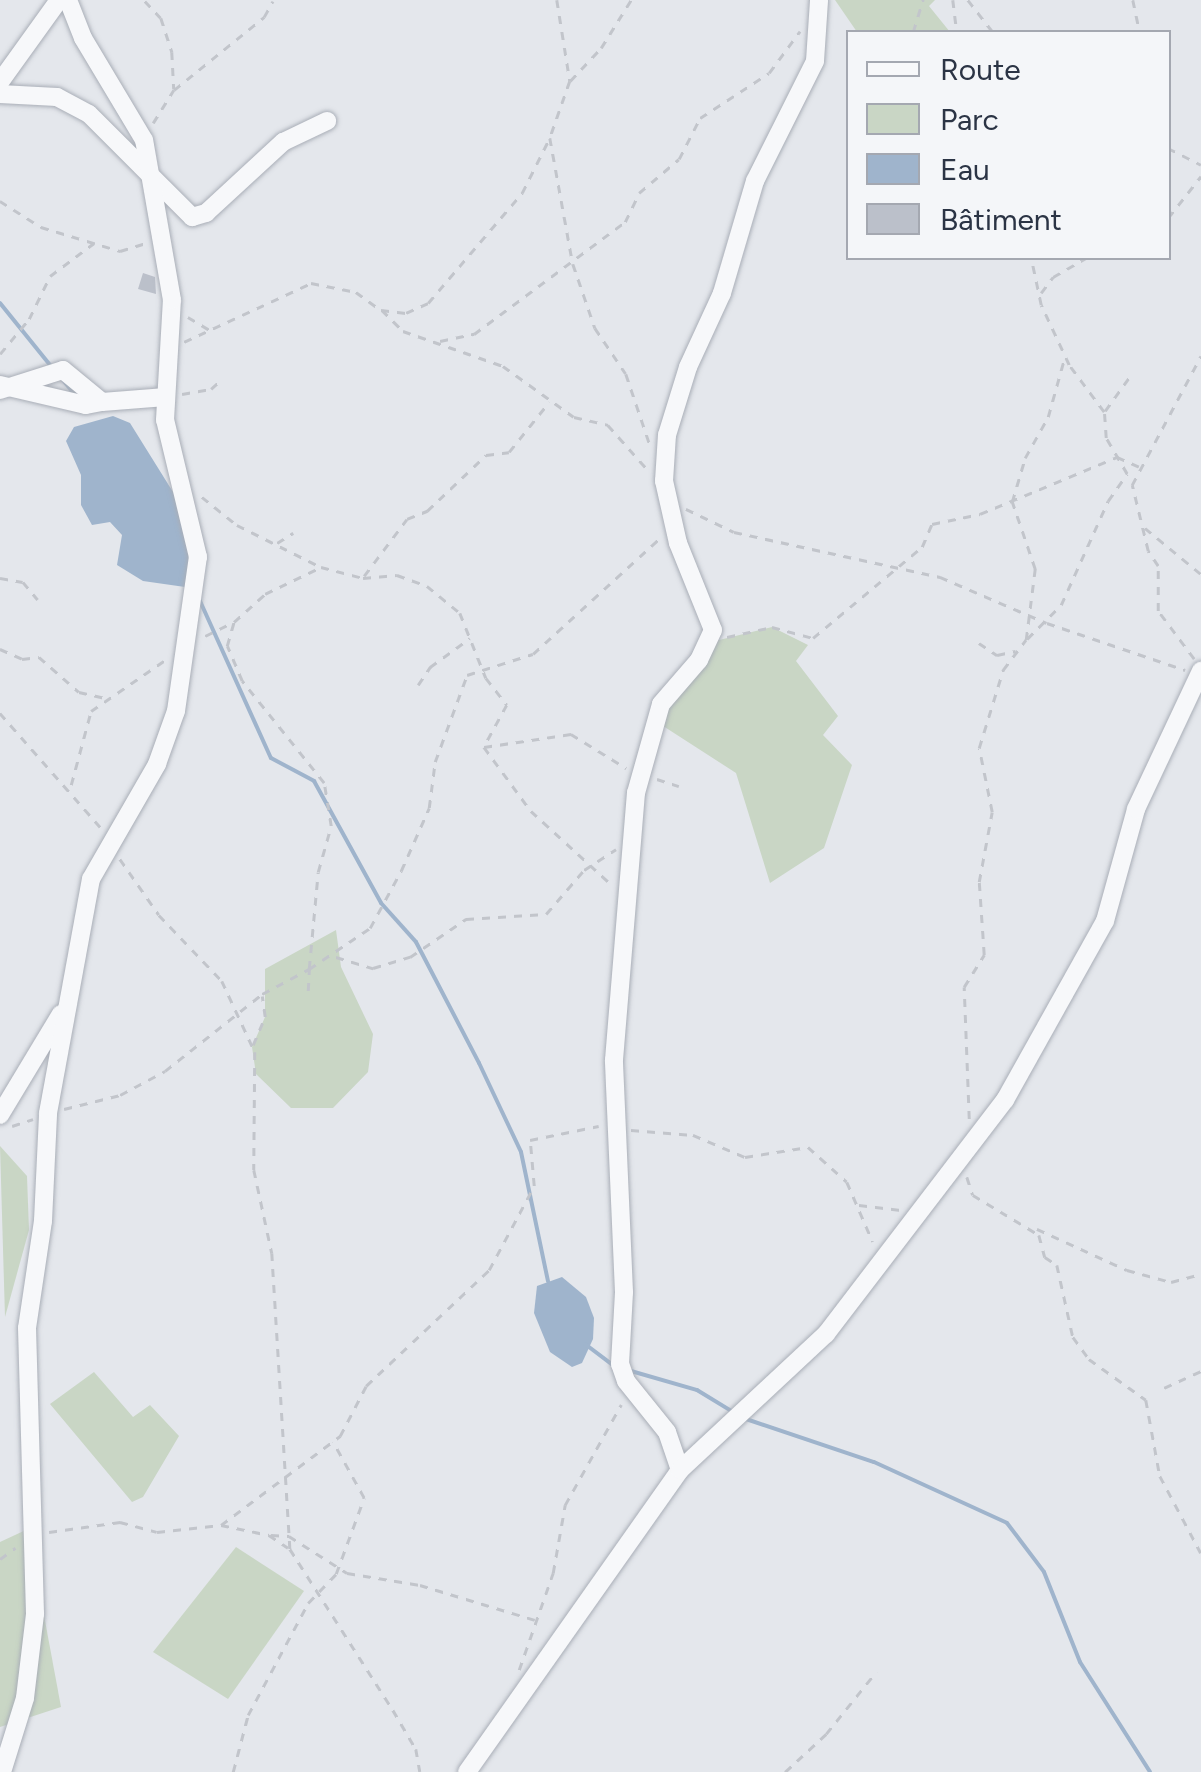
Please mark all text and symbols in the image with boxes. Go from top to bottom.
legend [846,30,1171,260]
text: Route [940,51,1021,88]
text: Parc [940,101,999,138]
text: Eau [940,151,990,188]
text: Bâtiment [940,201,1062,238]

